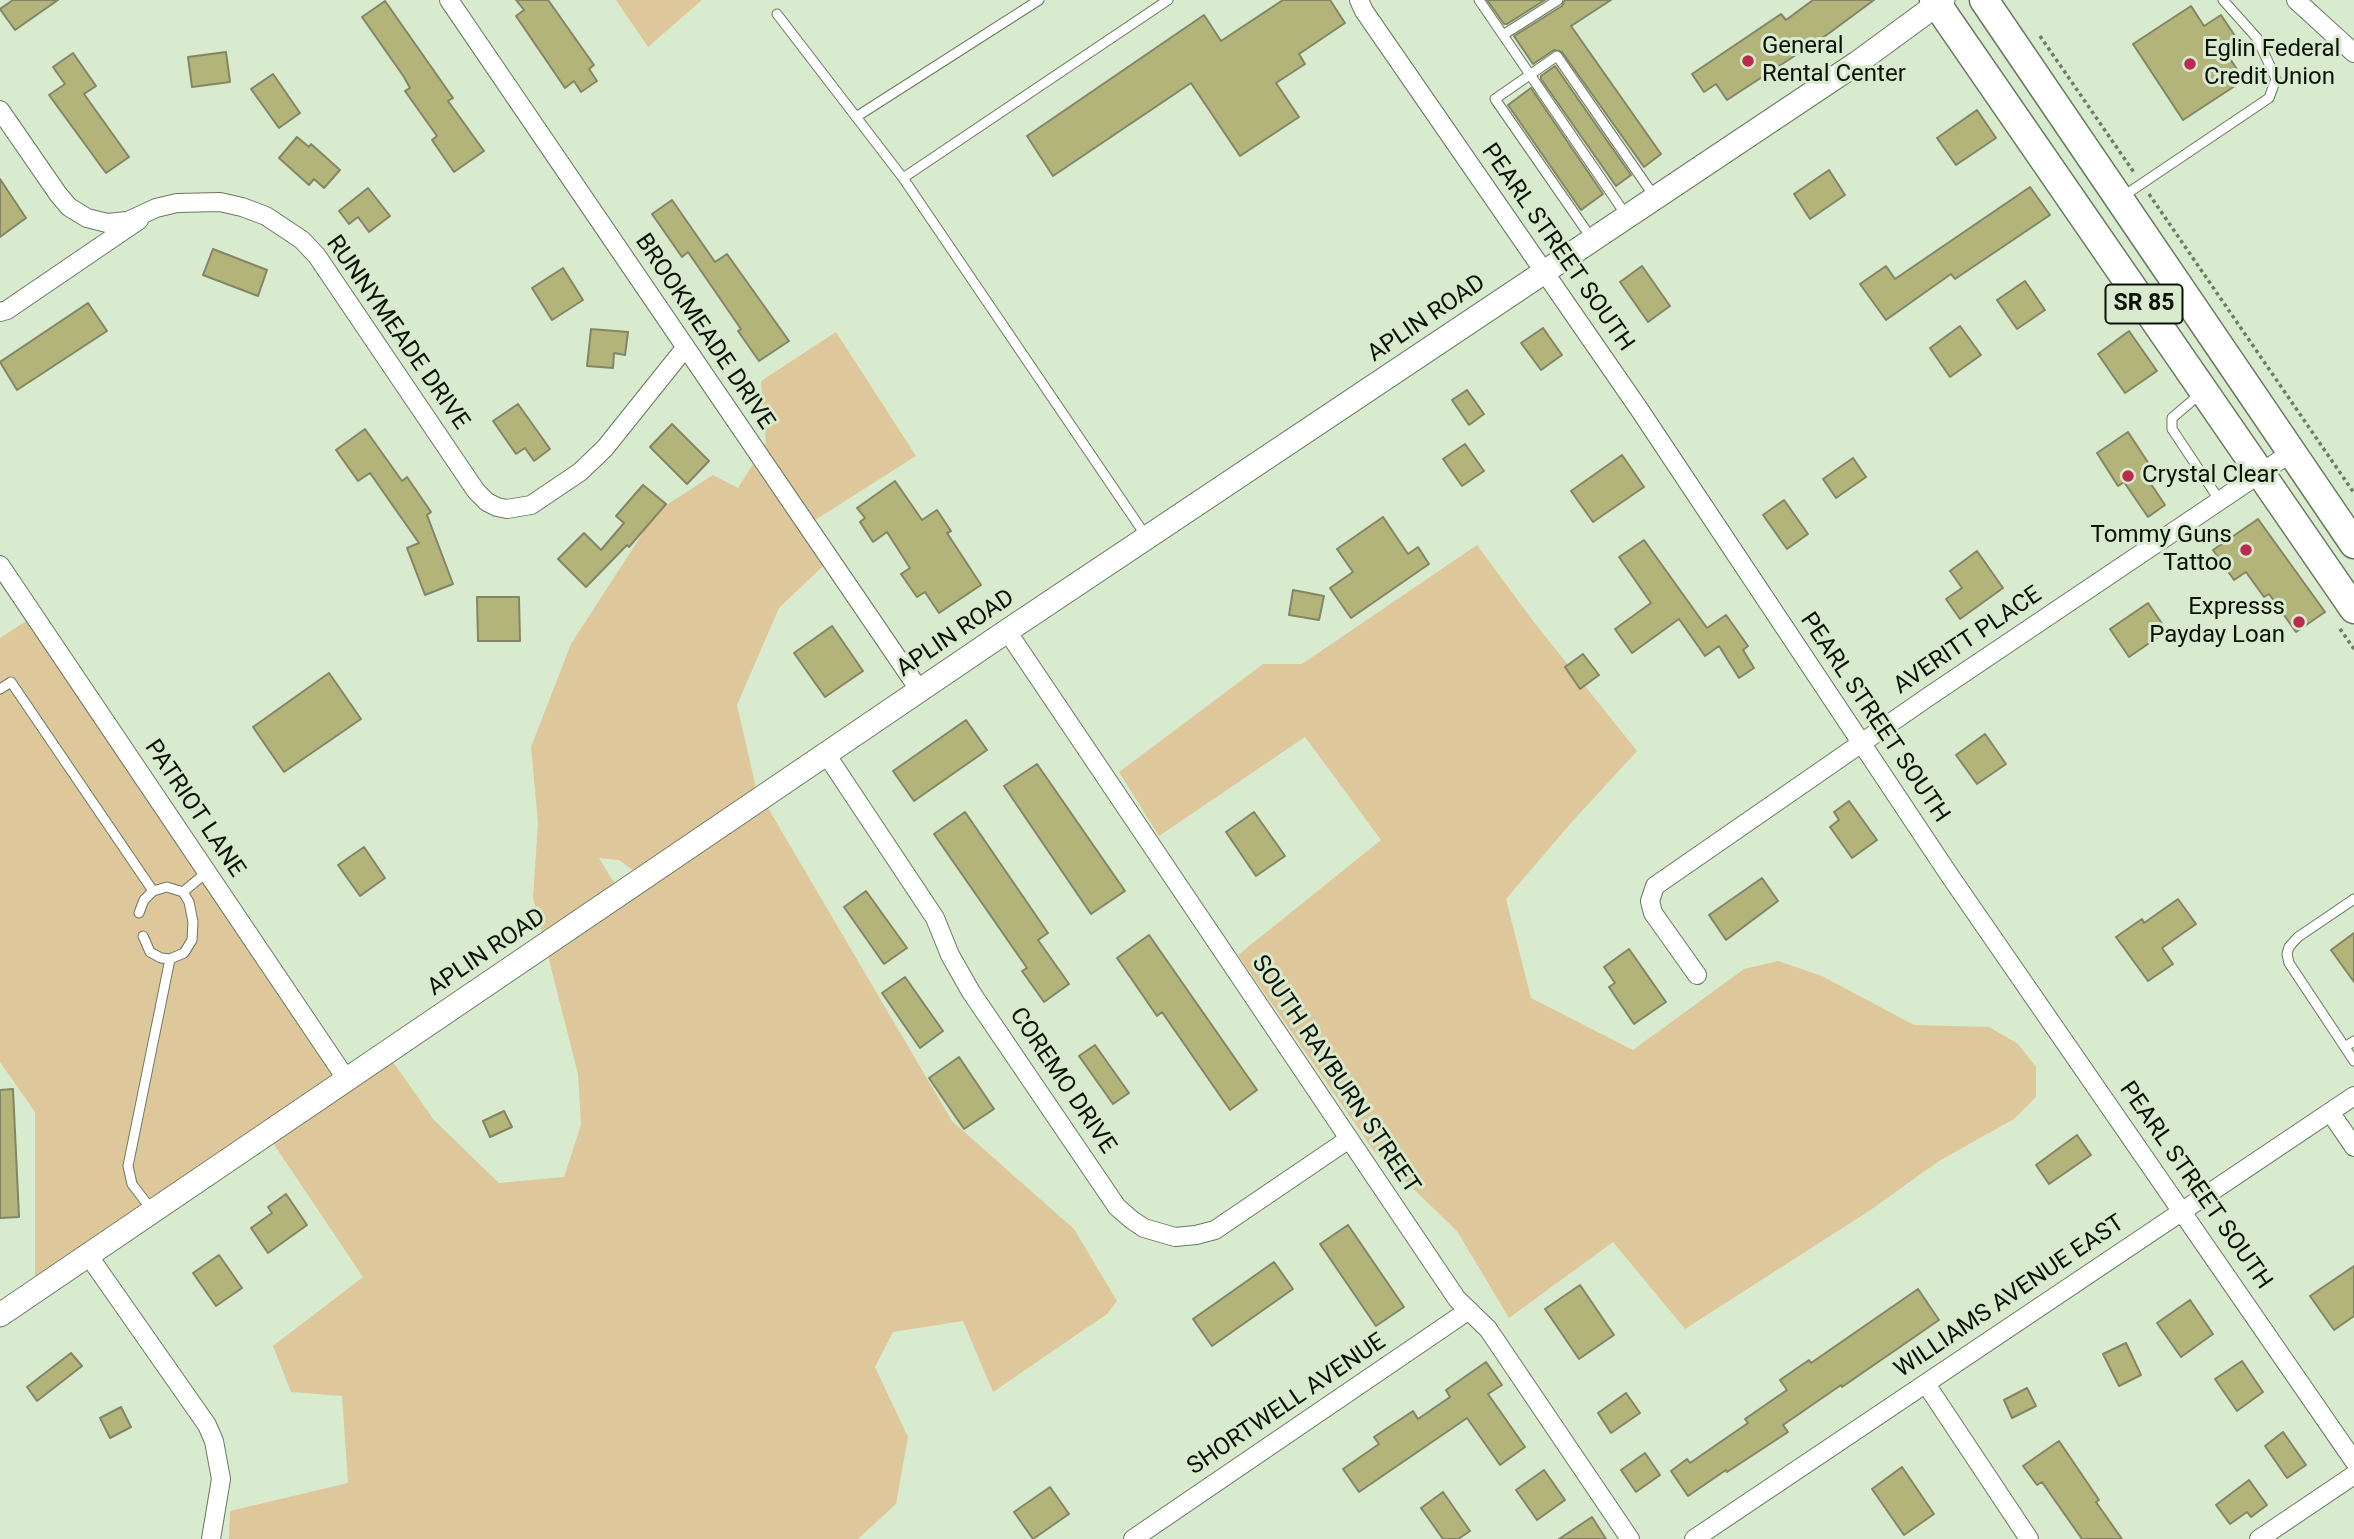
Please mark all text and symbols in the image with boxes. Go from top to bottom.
place label: General Rental Center [1762,33,1906,89]
place label: Eglin Federal Credit Union [2204,36,2340,92]
marker: General Rental Center [1740,53,1756,69]
marker: Eglin Federal Credit Union [2182,56,2198,72]
street label: PEARL STREET SOUTH [1474,139,1640,357]
street label: BROOKMEADE DRIVE [628,229,780,435]
street label: RUNNYMEADE DRIVE [319,230,475,436]
street label: APLIN ROAD [1363,269,1491,369]
road number: SR 85 [2106,284,2182,324]
place label: Crystal Clear [2142,462,2278,490]
marker: Crystal Clear [2120,468,2136,484]
place label: Tommy Guns Tattoo [2091,522,2232,578]
marker: Tommy Guns Tattoo [2238,542,2254,558]
street label: AVERITT PLACE [1888,581,2048,701]
street label: APLIN ROAD [892,584,1020,684]
place label: Expresss Payday Loan [2149,594,2285,650]
street label: PEARL STREET SOUTH [1793,608,1955,828]
marker: Expresss Payday Loan [2291,614,2307,630]
street label: PATRIOT LANE [138,735,250,883]
street label: APLIN ROAD [423,903,551,1003]
street label: SOUTH RAYBURN STREET [1244,950,1426,1200]
street label: COREMO DRIVE [1003,1002,1121,1160]
street label: PEARL STREET SOUTH [2112,1077,2278,1295]
street label: WILLIAMS AVENUE EAST [1890,1209,2130,1385]
street label: SHORTWELL AVENUE [1182,1328,1392,1482]

